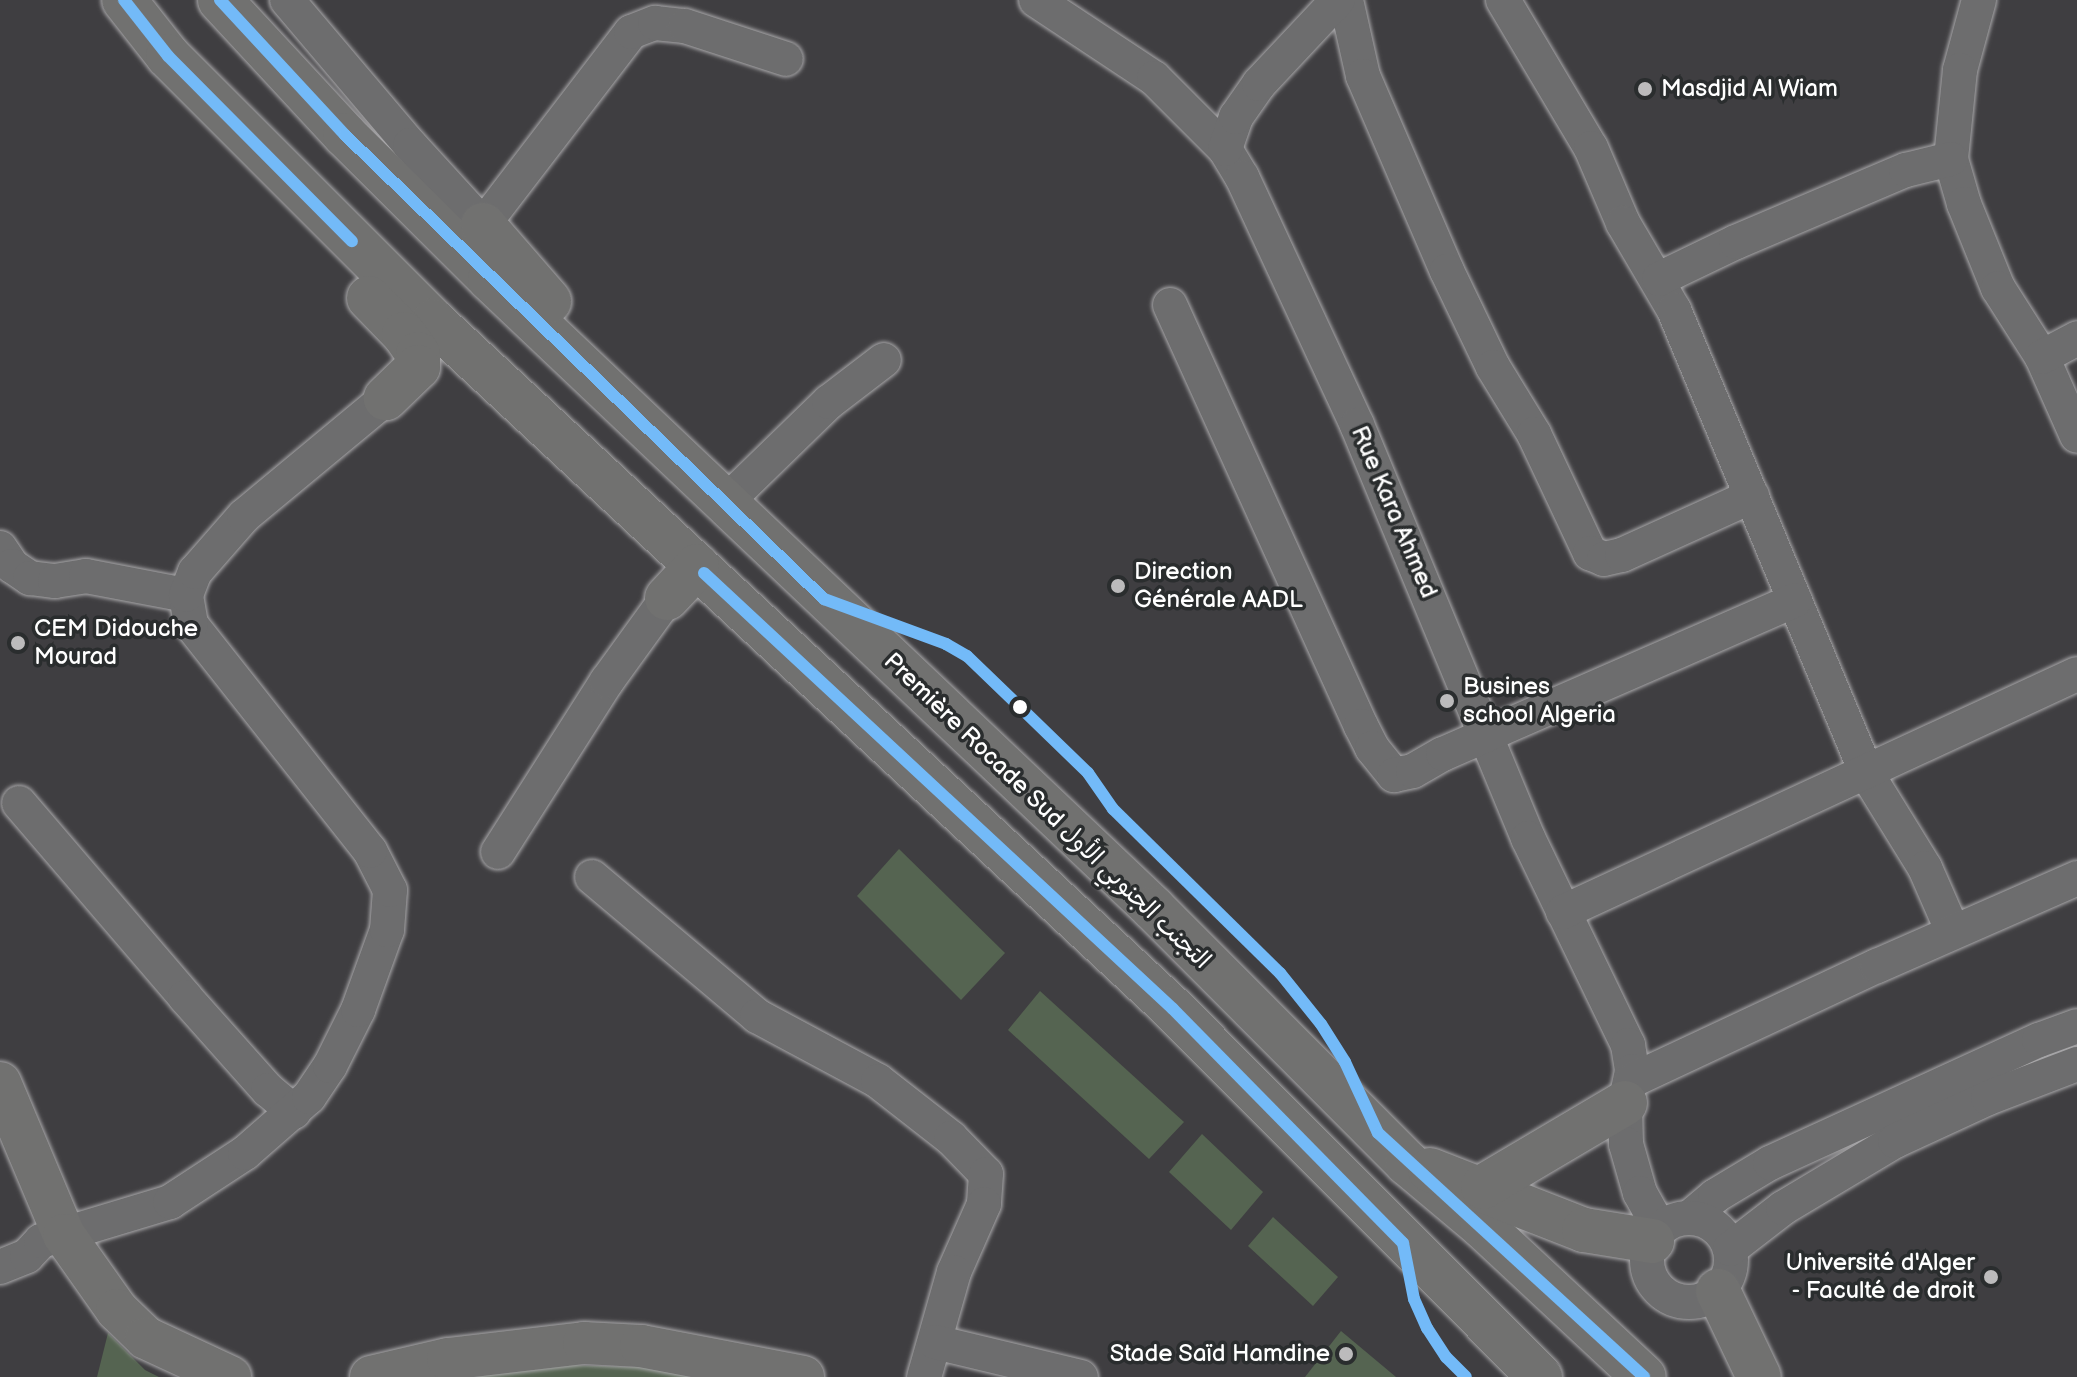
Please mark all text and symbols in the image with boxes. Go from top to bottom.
place label: Masdjid Al Wiam [1661,75,1839,103]
marker: Masdjid Al Wiam [1636,80,1654,98]
street label: Rue Kara Ahmed [1345,422,1443,602]
place label: Direction Générale AADL [1134,558,1303,614]
marker: Direction Générale AADL [1109,577,1127,595]
place label: CEM Didouche Mourad [34,615,198,671]
marker: CEM Didouche Mourad [9,634,27,652]
street label: Première Rocade Sud التجنب الجنوبي الأول [878,647,1216,975]
place label: Busines school Algeria [1463,673,1616,729]
marker: Busines school Algeria [1438,692,1456,710]
unlabelled marker [1012,699,1028,715]
place label: Université d'Alger - Faculté de droit [1786,1249,1975,1305]
marker: Université d'Alger - Faculté de droit [1982,1268,2000,1286]
place label: Stade Saïd Hamdine [1109,1340,1330,1368]
marker: Stade Saïd Hamdine [1337,1345,1355,1363]

